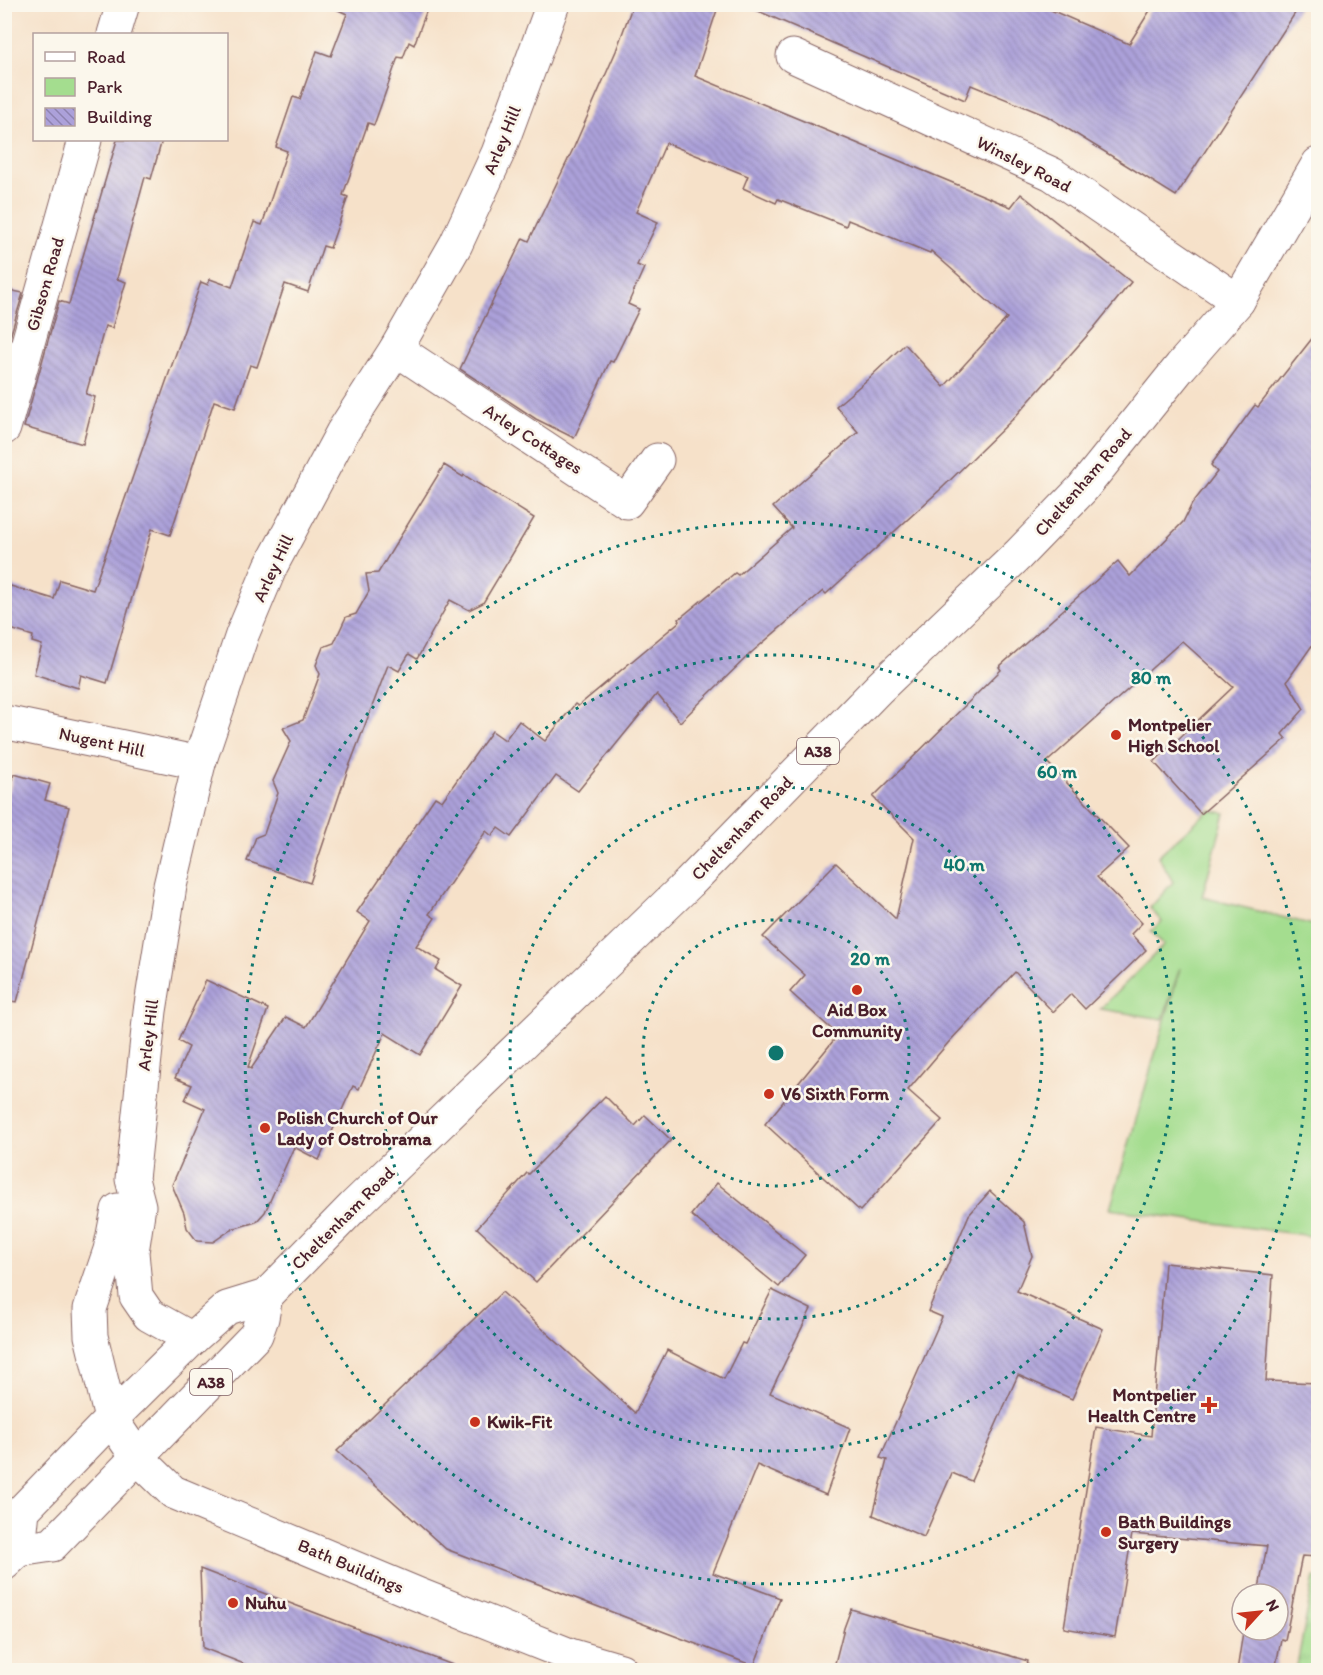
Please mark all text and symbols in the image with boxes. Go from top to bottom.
legend [33,33,228,141]
text: Road [87,46,126,68]
text: Park [87,76,122,98]
street label: Arley Hill [478,102,526,178]
text: Building [87,106,153,128]
street label: Winsley Road [973,131,1075,197]
street label: Gibson Road [21,234,69,334]
street label: Arley Cottages [479,399,587,479]
street label: Cheltenham Road [1030,423,1136,541]
street label: Arley Hill [248,531,298,605]
text: 80 m [1131,667,1172,689]
place label: Montpelier High School [1128,714,1220,757]
street label: Nugent Hill [57,722,147,762]
marker: Montpelier High School [1109,728,1123,742]
road number: A38 [797,738,839,764]
text: 60 m [1037,761,1078,783]
street label: Cheltenham Road [687,771,798,885]
text: 40 m [943,854,985,876]
text: 20 m [850,948,891,970]
marker: Aid Box Community [850,983,864,997]
street label: Arley Hill [133,998,163,1072]
place label: Aid Box Community [812,999,903,1042]
centre of rings [766,1043,786,1063]
place label: V6 Sixth Form [781,1083,890,1105]
marker: V6 Sixth Form [762,1087,776,1101]
place label: Polish Church of Our Lady of Ostrobrama [277,1107,438,1150]
marker: Polish Church of Our Lady of Ostrobrama [258,1121,272,1135]
street label: Cheltenham Road [287,1162,399,1274]
road number: A38 [190,1369,232,1395]
place label: Montpelier Health Centre [1088,1384,1197,1427]
marker: Montpelier Health Centre [1200,1396,1218,1414]
place label: Kwik-Fit [487,1411,552,1433]
marker: Kwik-Fit [468,1415,482,1429]
place label: Bath Buildings Surgery [1118,1511,1231,1554]
marker: Bath Buildings Surgery [1099,1525,1113,1539]
street label: Bath Buildings [295,1534,407,1598]
north arrow [1230,1582,1290,1642]
place label: Nuhu [245,1592,287,1614]
marker: Nuhu [226,1596,240,1610]
text: N [1262,1596,1284,1615]

